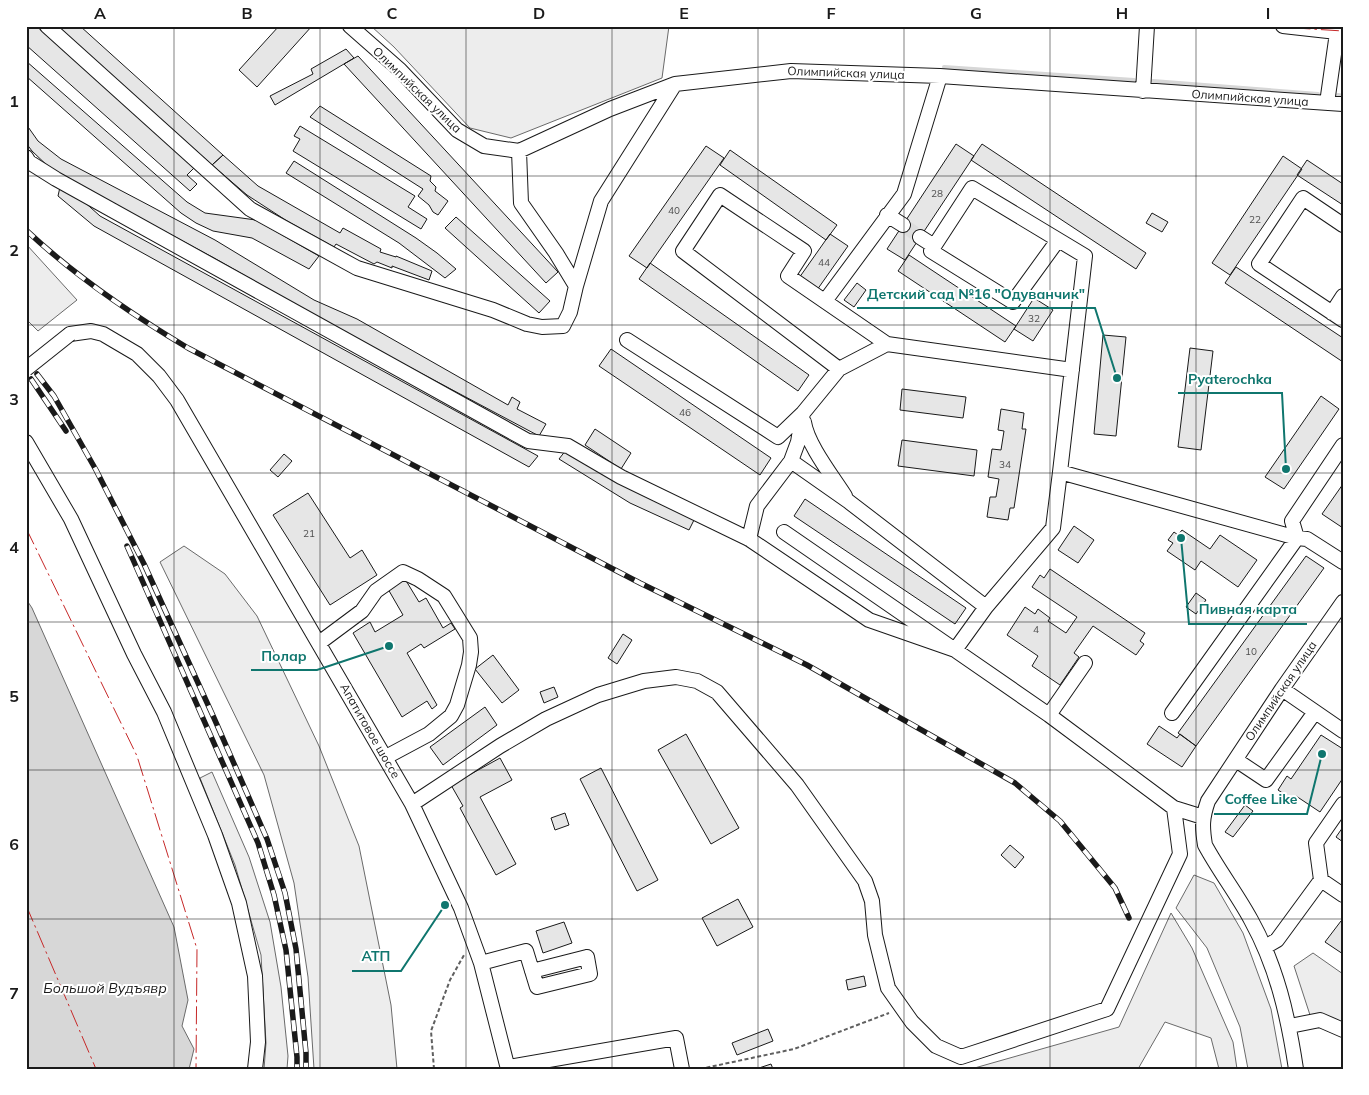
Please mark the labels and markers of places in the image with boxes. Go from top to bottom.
callout: Детский сад №16 "Одуванчик" [857,279,1095,308]
callout: Pyaterochka [1178,364,1282,393]
callout: Пивная карта [1189,595,1307,624]
callout: Полар [251,641,317,670]
callout: Coffee Like [1214,785,1307,814]
callout: АТП [352,942,401,971]

